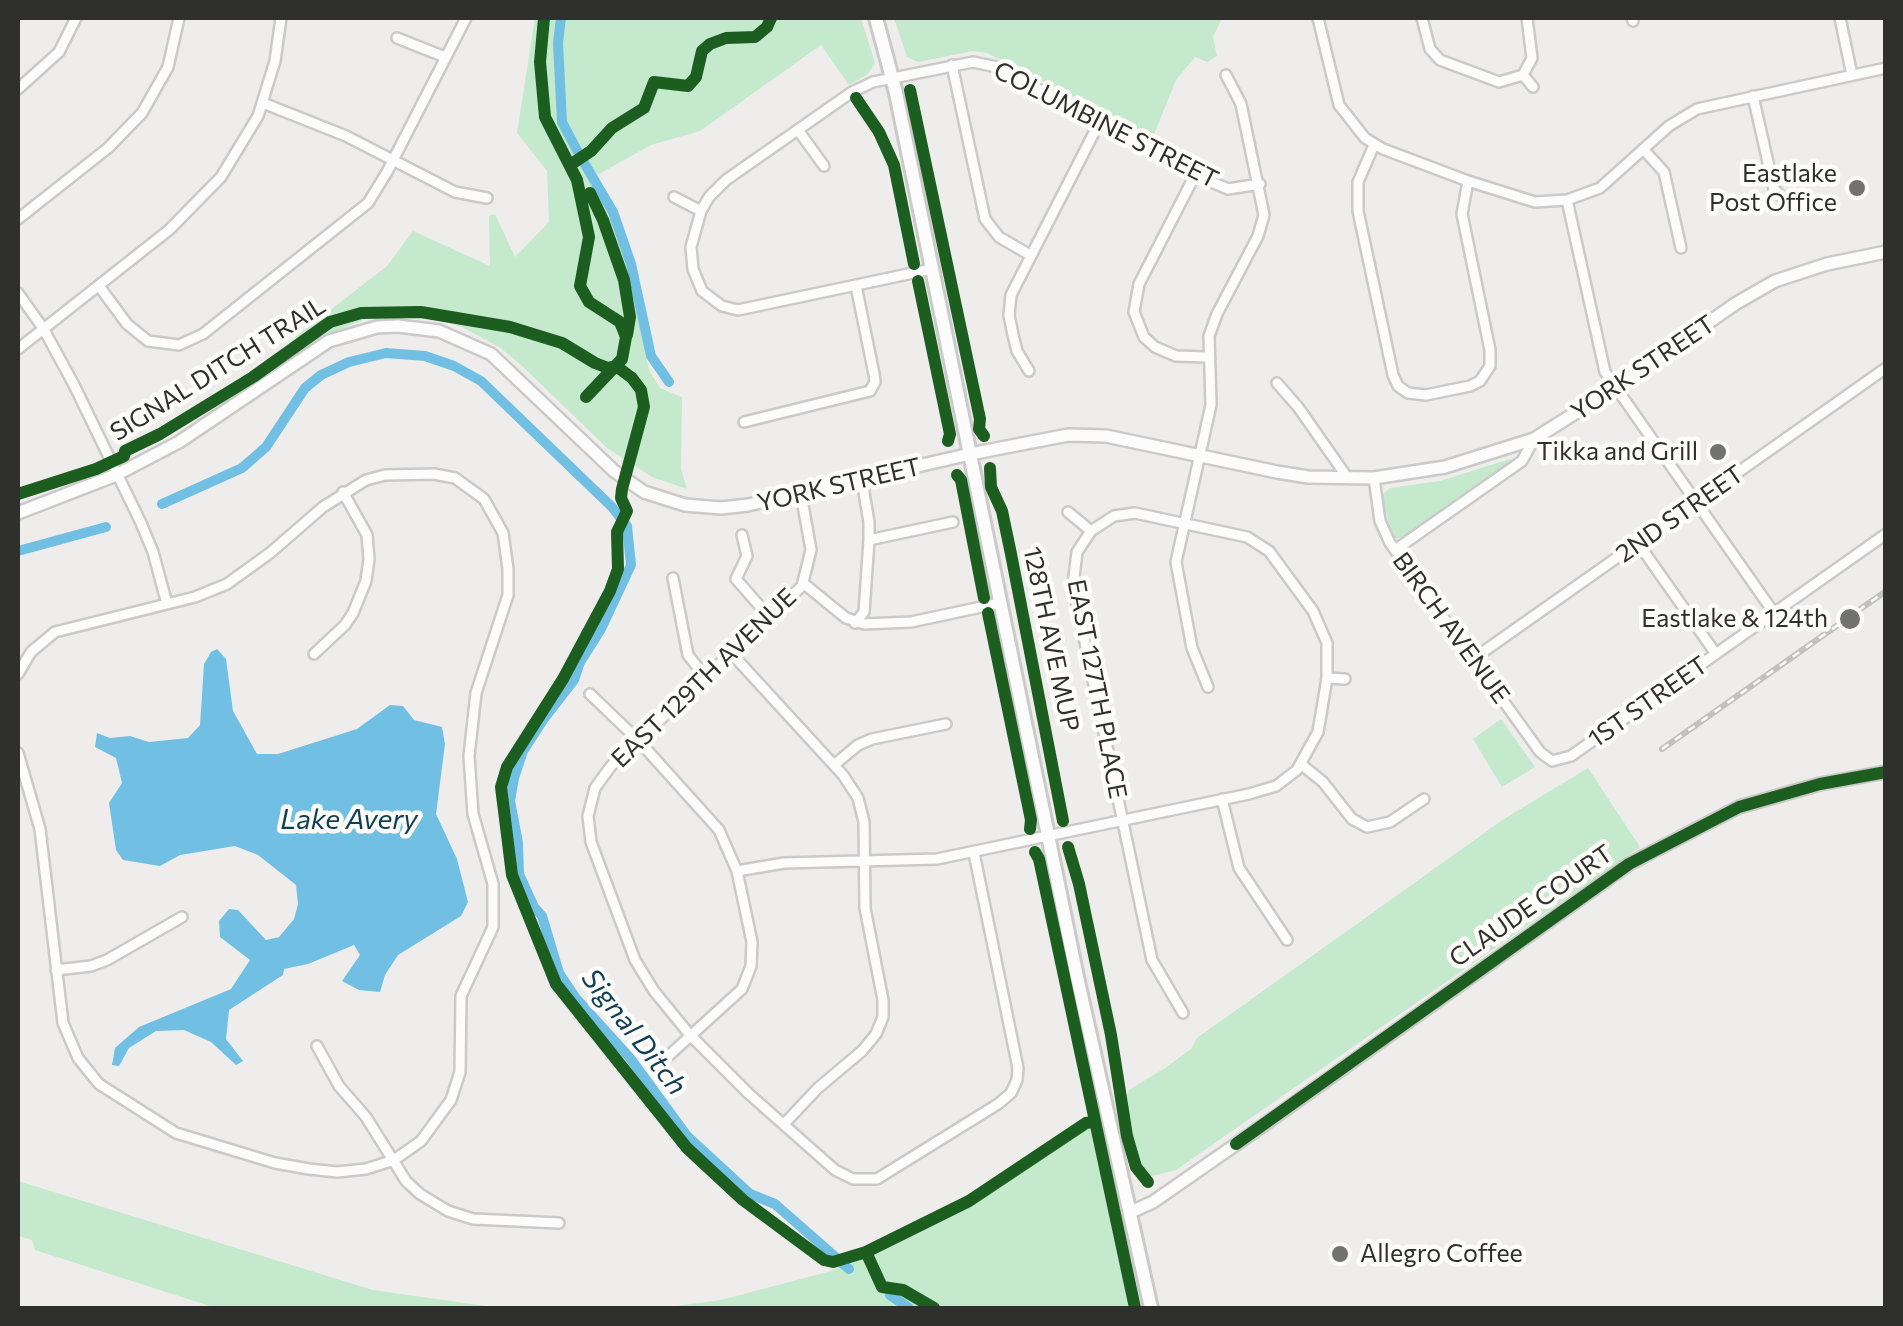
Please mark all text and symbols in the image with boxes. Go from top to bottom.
street label: COLUMBINE STREET [989,55,1223,195]
place label: Eastlake Post Office [1709,159,1837,218]
marker: Eastlake Post Office [1846,177,1868,199]
street label: SIGNAL DITCH TRAIL [105,291,331,447]
street label: YORK STREET [1565,309,1721,427]
place label: Tikka and Grill [1537,437,1698,467]
marker: Tikka and Grill [1707,441,1729,463]
street label: YORK STREET [754,452,924,518]
street label: 2ND STREET [1610,459,1750,569]
street label: 128TH AVE MUP [1017,544,1085,734]
street label: BIRCH AVENUE [1386,547,1516,709]
street label: EAST 127TH PLACE [1061,577,1133,801]
street label: EAST 129TH AVENUE [605,582,803,774]
place label: Eastlake & 124th [1641,604,1828,634]
marker: Eastlake & 124th [1837,606,1863,632]
street label: 1ST STREET [1583,650,1713,754]
water label: Lake Avery [280,803,418,837]
street label: CLAUDE COURT [1444,839,1618,973]
water label: Signal Ditch [574,962,694,1102]
place label: Allegro Coffee [1360,1239,1523,1269]
marker: Allegro Coffee [1329,1243,1351,1265]

